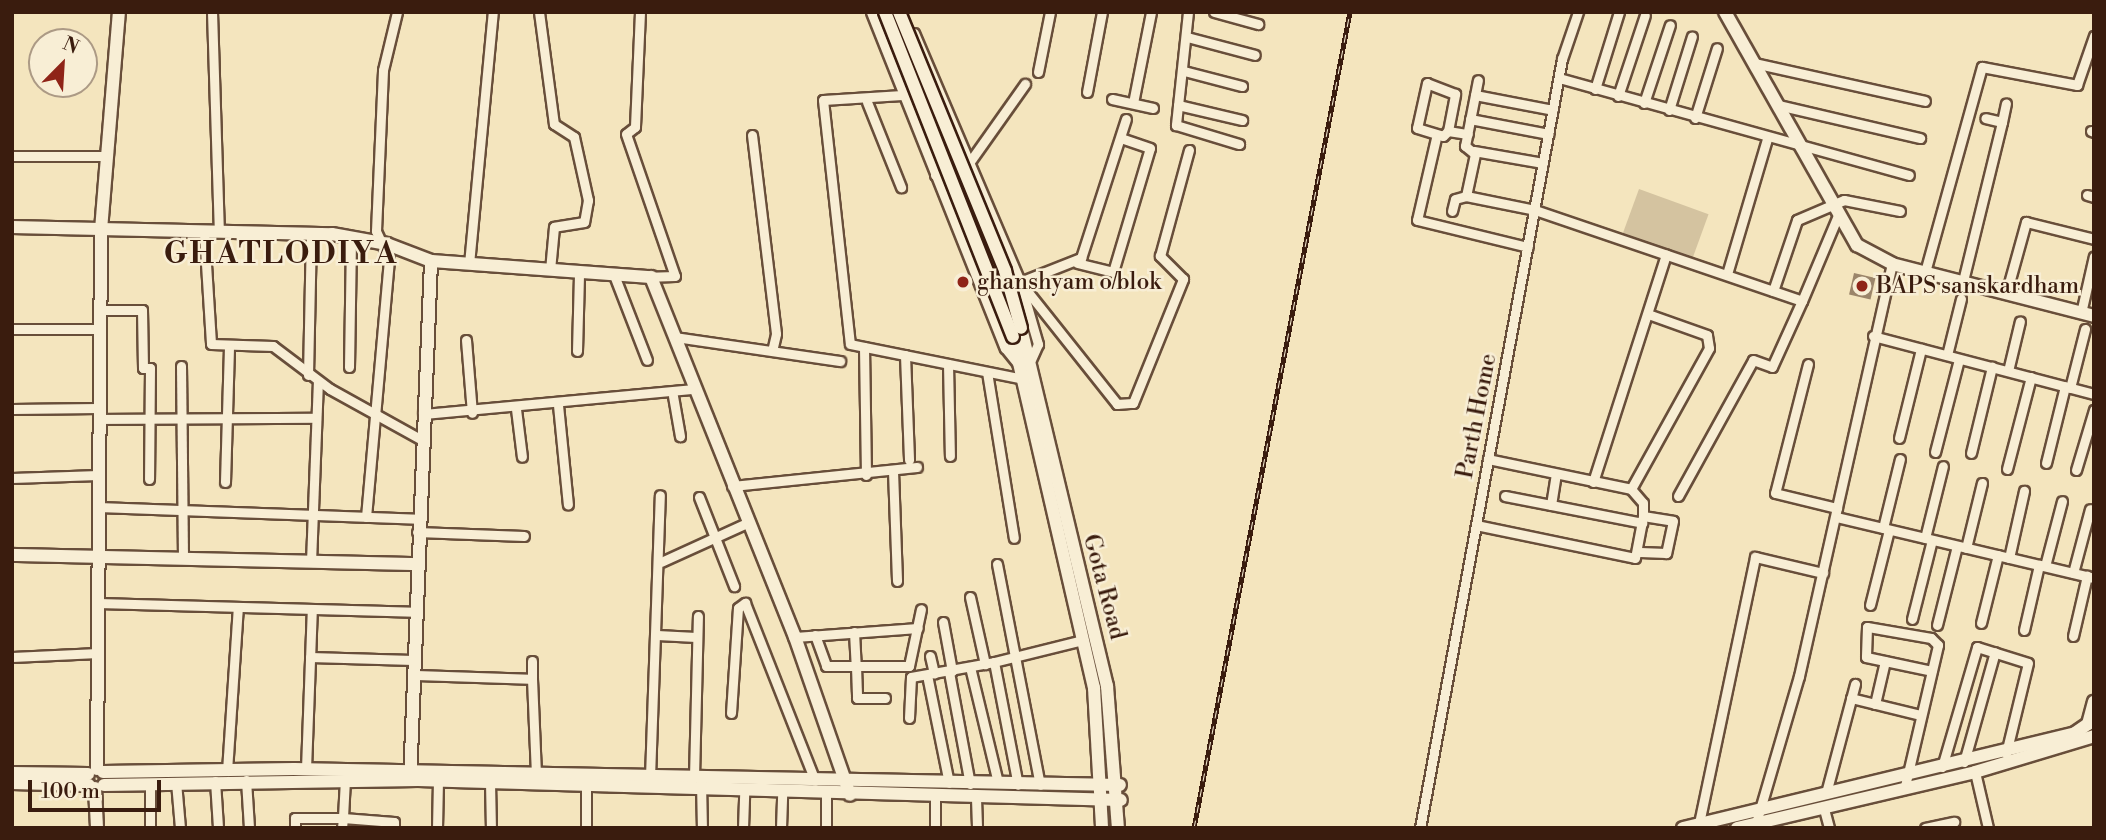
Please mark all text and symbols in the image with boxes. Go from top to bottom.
north arrow [28,28,98,98]
text: N [59,32,82,60]
district label: GHATLODIYA [165,236,397,272]
place label: ghanshyam o/blok [977,268,1161,296]
place label: BAPS sanskardham [1876,272,2079,300]
marker: ghanshyam o/blok [955,274,971,290]
marker: BAPS sanskardham [1854,278,1870,294]
street label: Parth Home [1451,351,1503,481]
street label: Gota Road [1077,531,1131,643]
scale bar [32,766,164,810]
text: 100 m [41,779,100,805]

